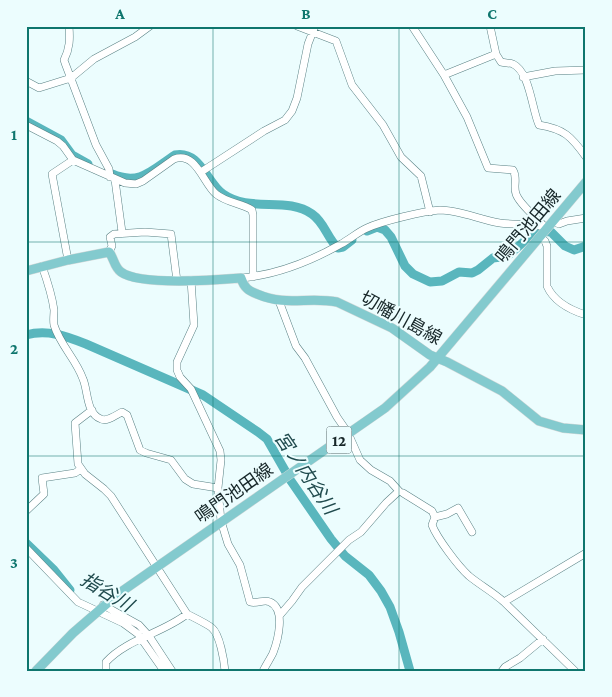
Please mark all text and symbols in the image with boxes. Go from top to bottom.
text: A [114,5,125,22]
text: B [301,5,311,22]
text: C [487,5,497,22]
text: 1 [11,126,17,143]
street label: 鳴門池田線 [491,185,565,267]
street label: 切幡川島線 [357,287,445,349]
text: 2 [10,340,18,357]
road number: 12 [326,426,352,454]
water label: 宮ノ内谷川 [271,428,342,520]
street label: 鳴門池田線 [191,459,277,527]
text: 3 [10,554,18,571]
water label: 指谷川 [77,568,139,617]

